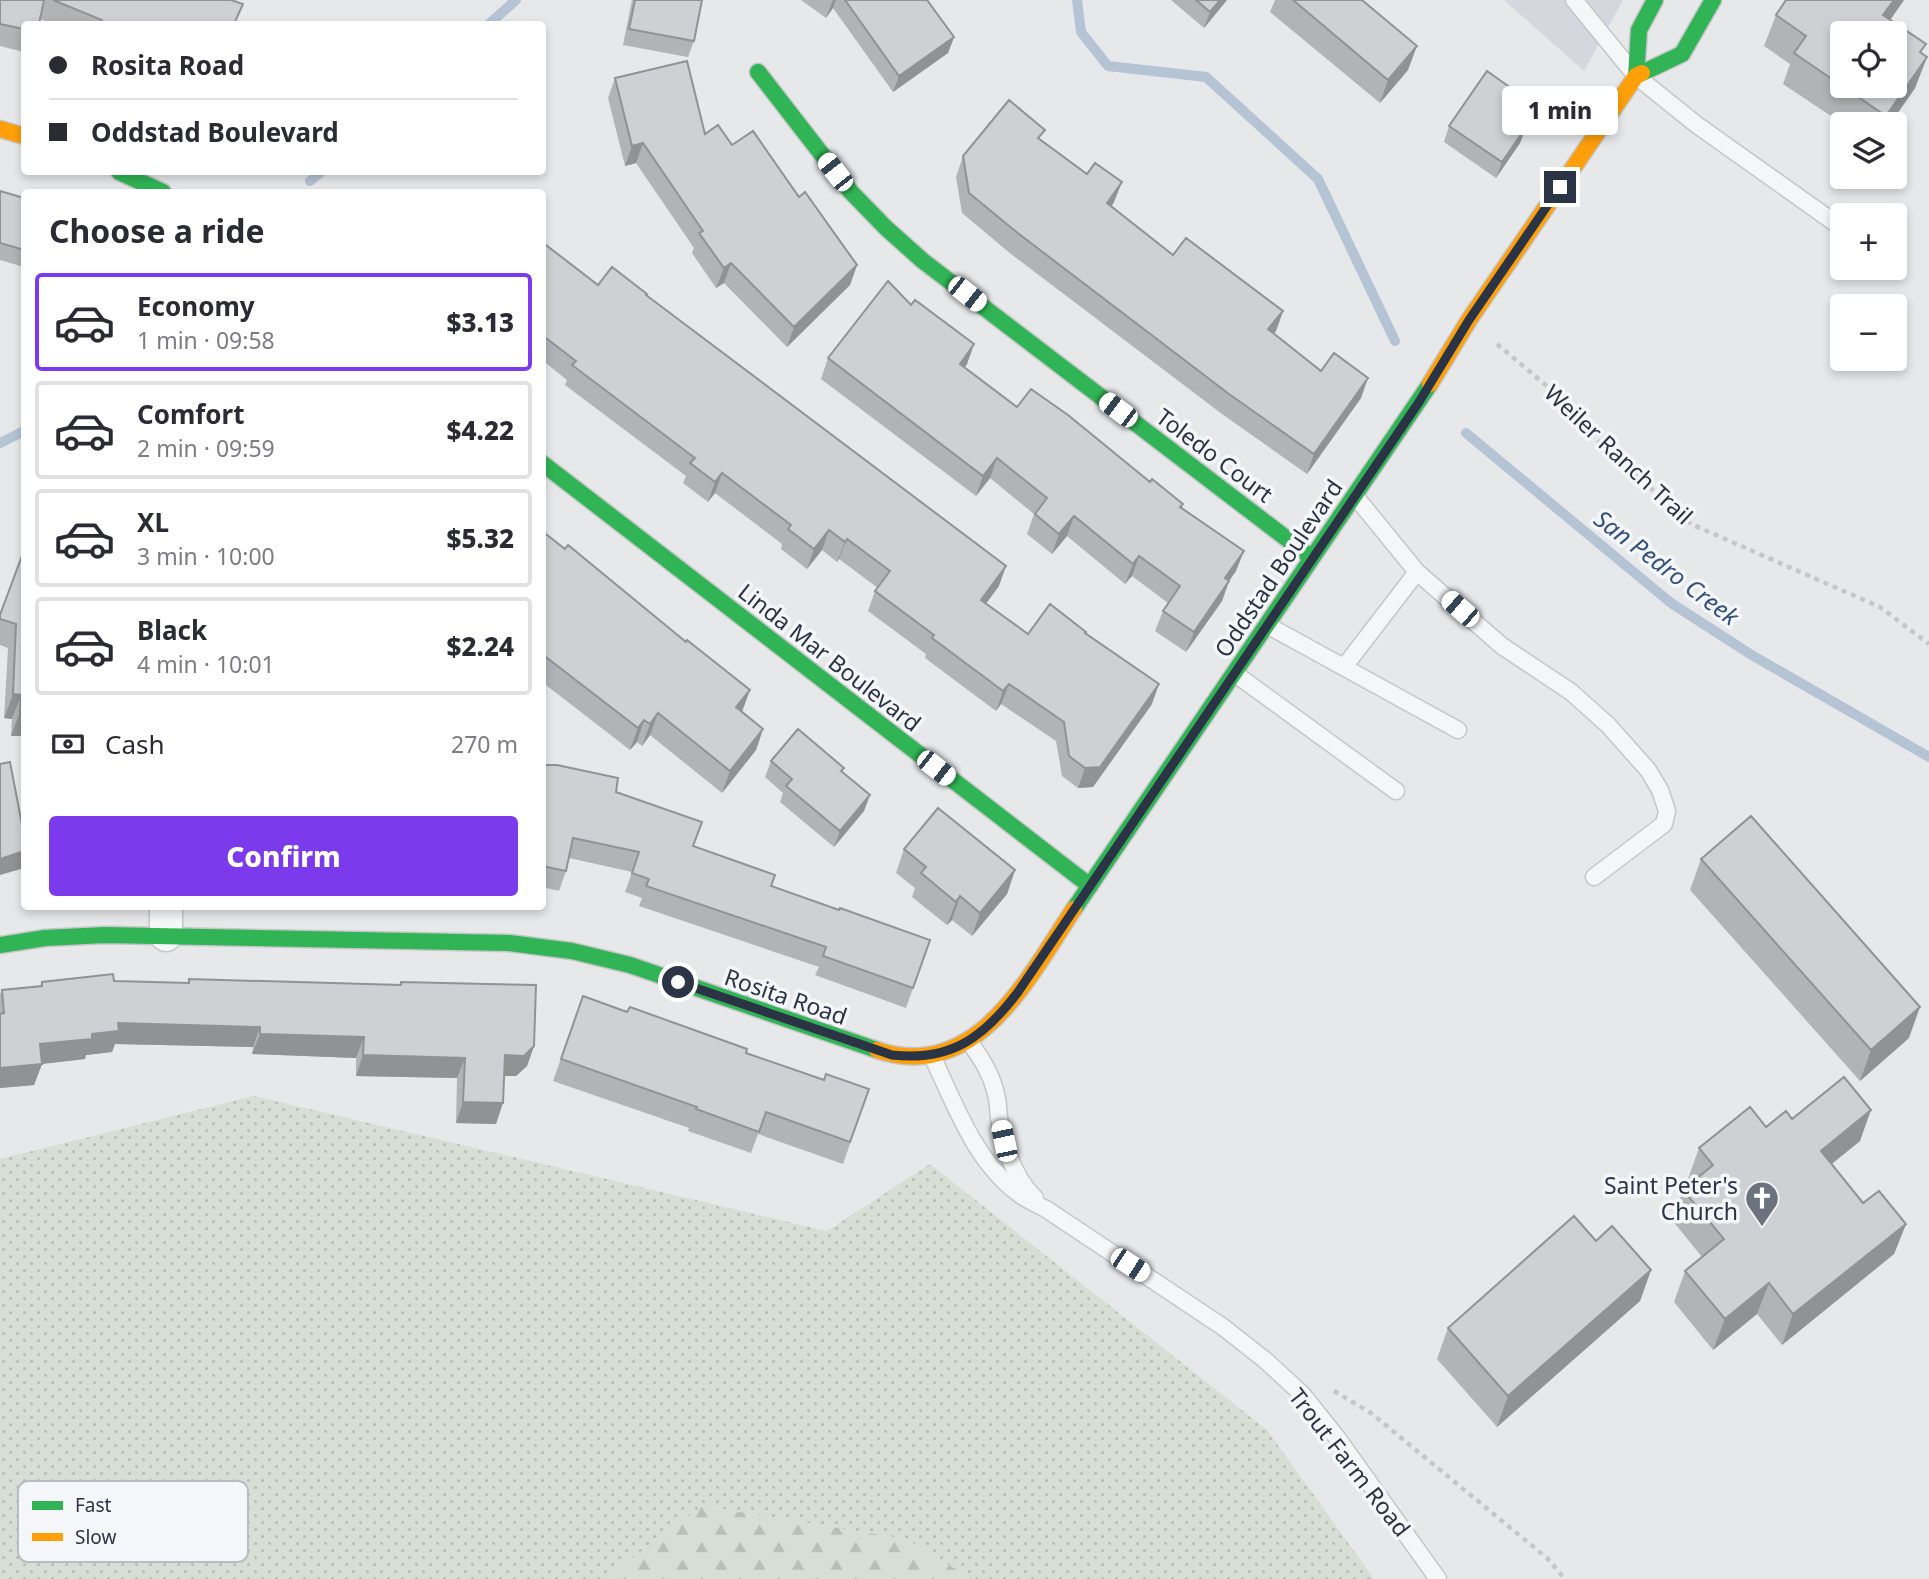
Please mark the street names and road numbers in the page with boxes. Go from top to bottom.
street label: Weiler Ranch Trail [1538,377,1700,531]
street label: Toledo Court [1150,401,1280,509]
street label: Oddstad Boulevard [1207,473,1349,663]
street label: Linda Mar Boulevard [732,576,928,738]
street label: Rosita Road [720,960,852,1032]
street label: Trout Farm Road [1282,1381,1418,1543]

